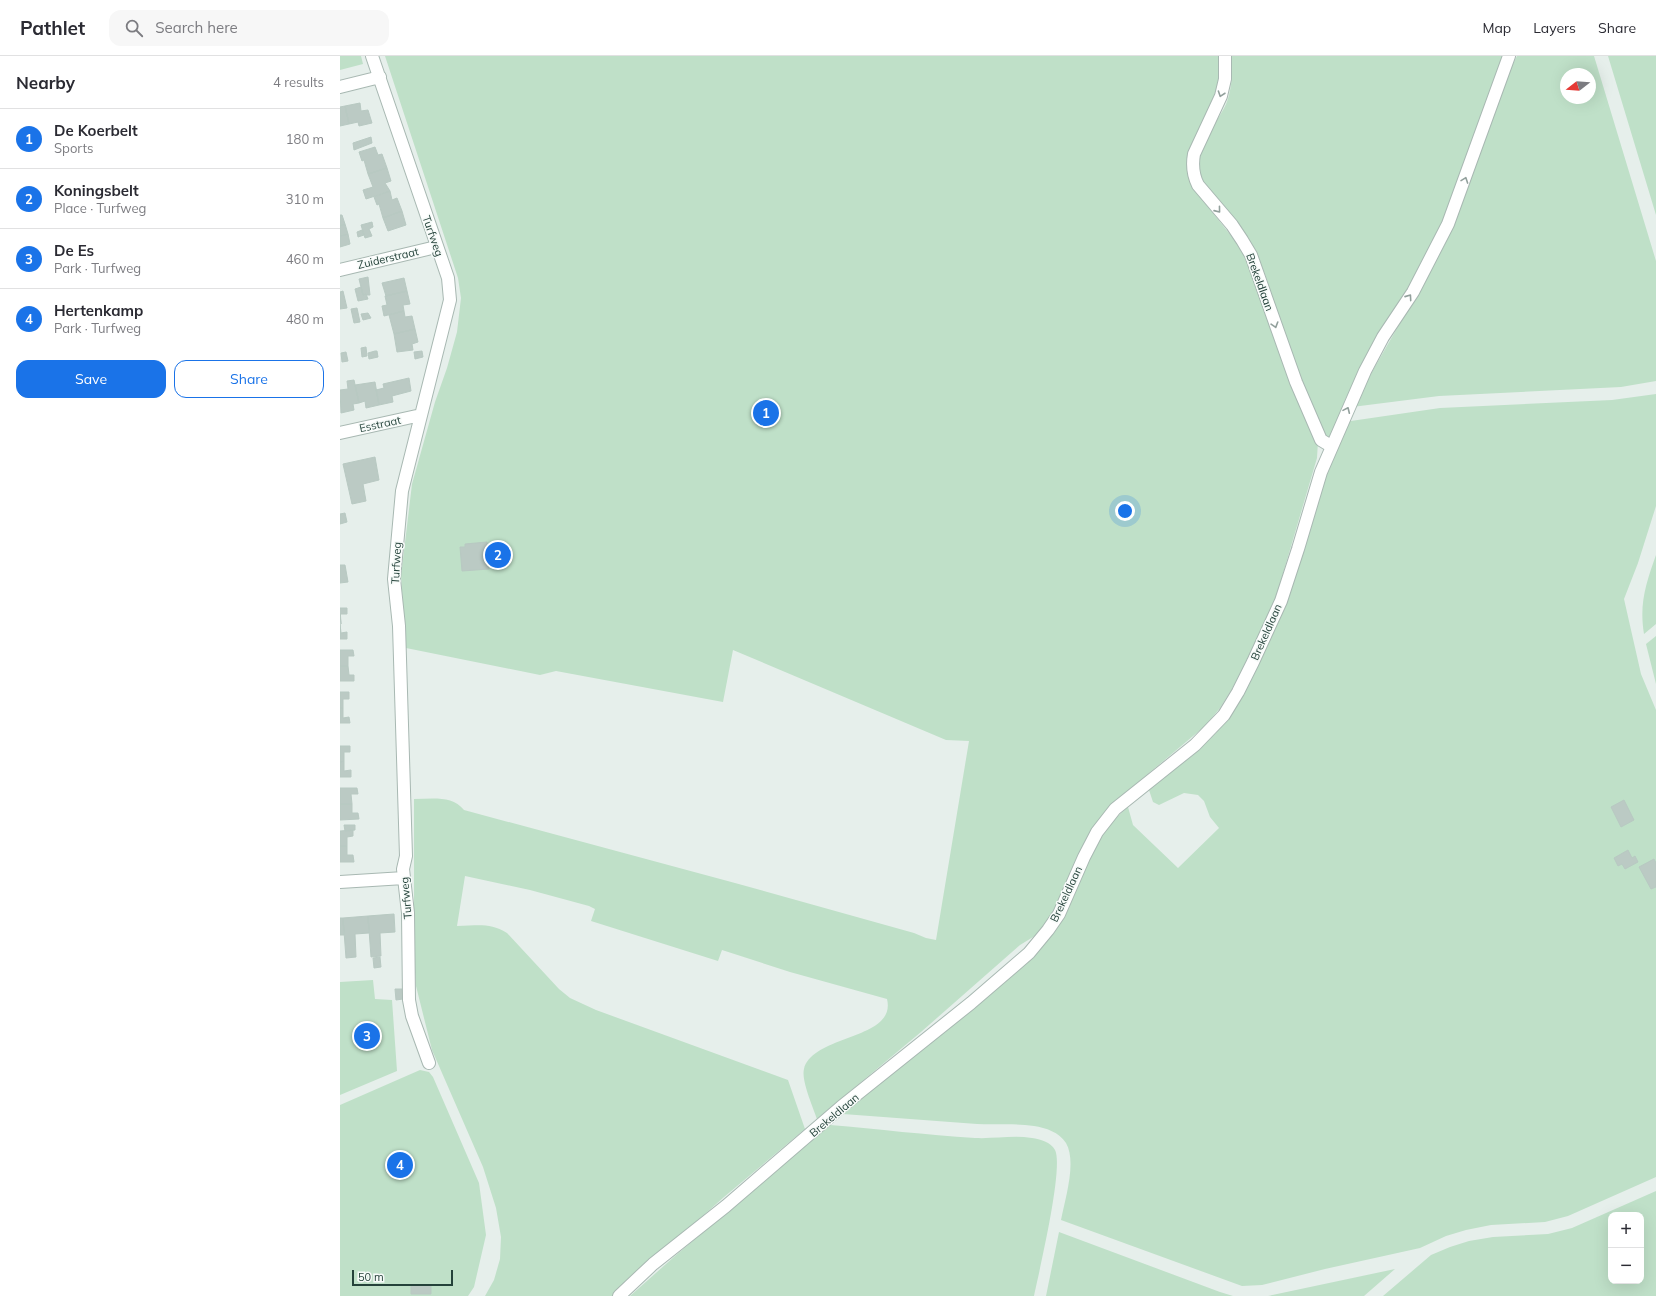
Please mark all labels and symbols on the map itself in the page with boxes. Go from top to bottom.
north arrow [1560,68,1596,104]
one-way arrow [1217,91,1226,98]
one-way arrow [1460,176,1469,183]
one-way arrow [1214,206,1221,213]
street label: Turfweg [420,214,446,258]
street label: Zuiderstraat [356,244,420,272]
street label: Brekeldlaan [1243,251,1277,313]
one-way arrow [1404,294,1412,301]
one-way arrow [1270,322,1279,329]
pin: 1 [753,398,779,428]
one-way arrow [1342,407,1350,415]
street label: Esstraat [358,413,402,435]
your location [1115,501,1135,521]
pin: 2 [485,540,511,570]
street label: Turfweg [388,542,404,584]
street label: Brekeldlaan [1247,602,1285,662]
street label: Brekeldlaan [1047,864,1085,924]
street label: Turfweg [397,876,415,920]
pin: 3 [354,1021,380,1051]
street label: Brekeldlaan [806,1090,862,1140]
pin: 4 [387,1150,413,1180]
scale bar [352,1268,453,1287]

